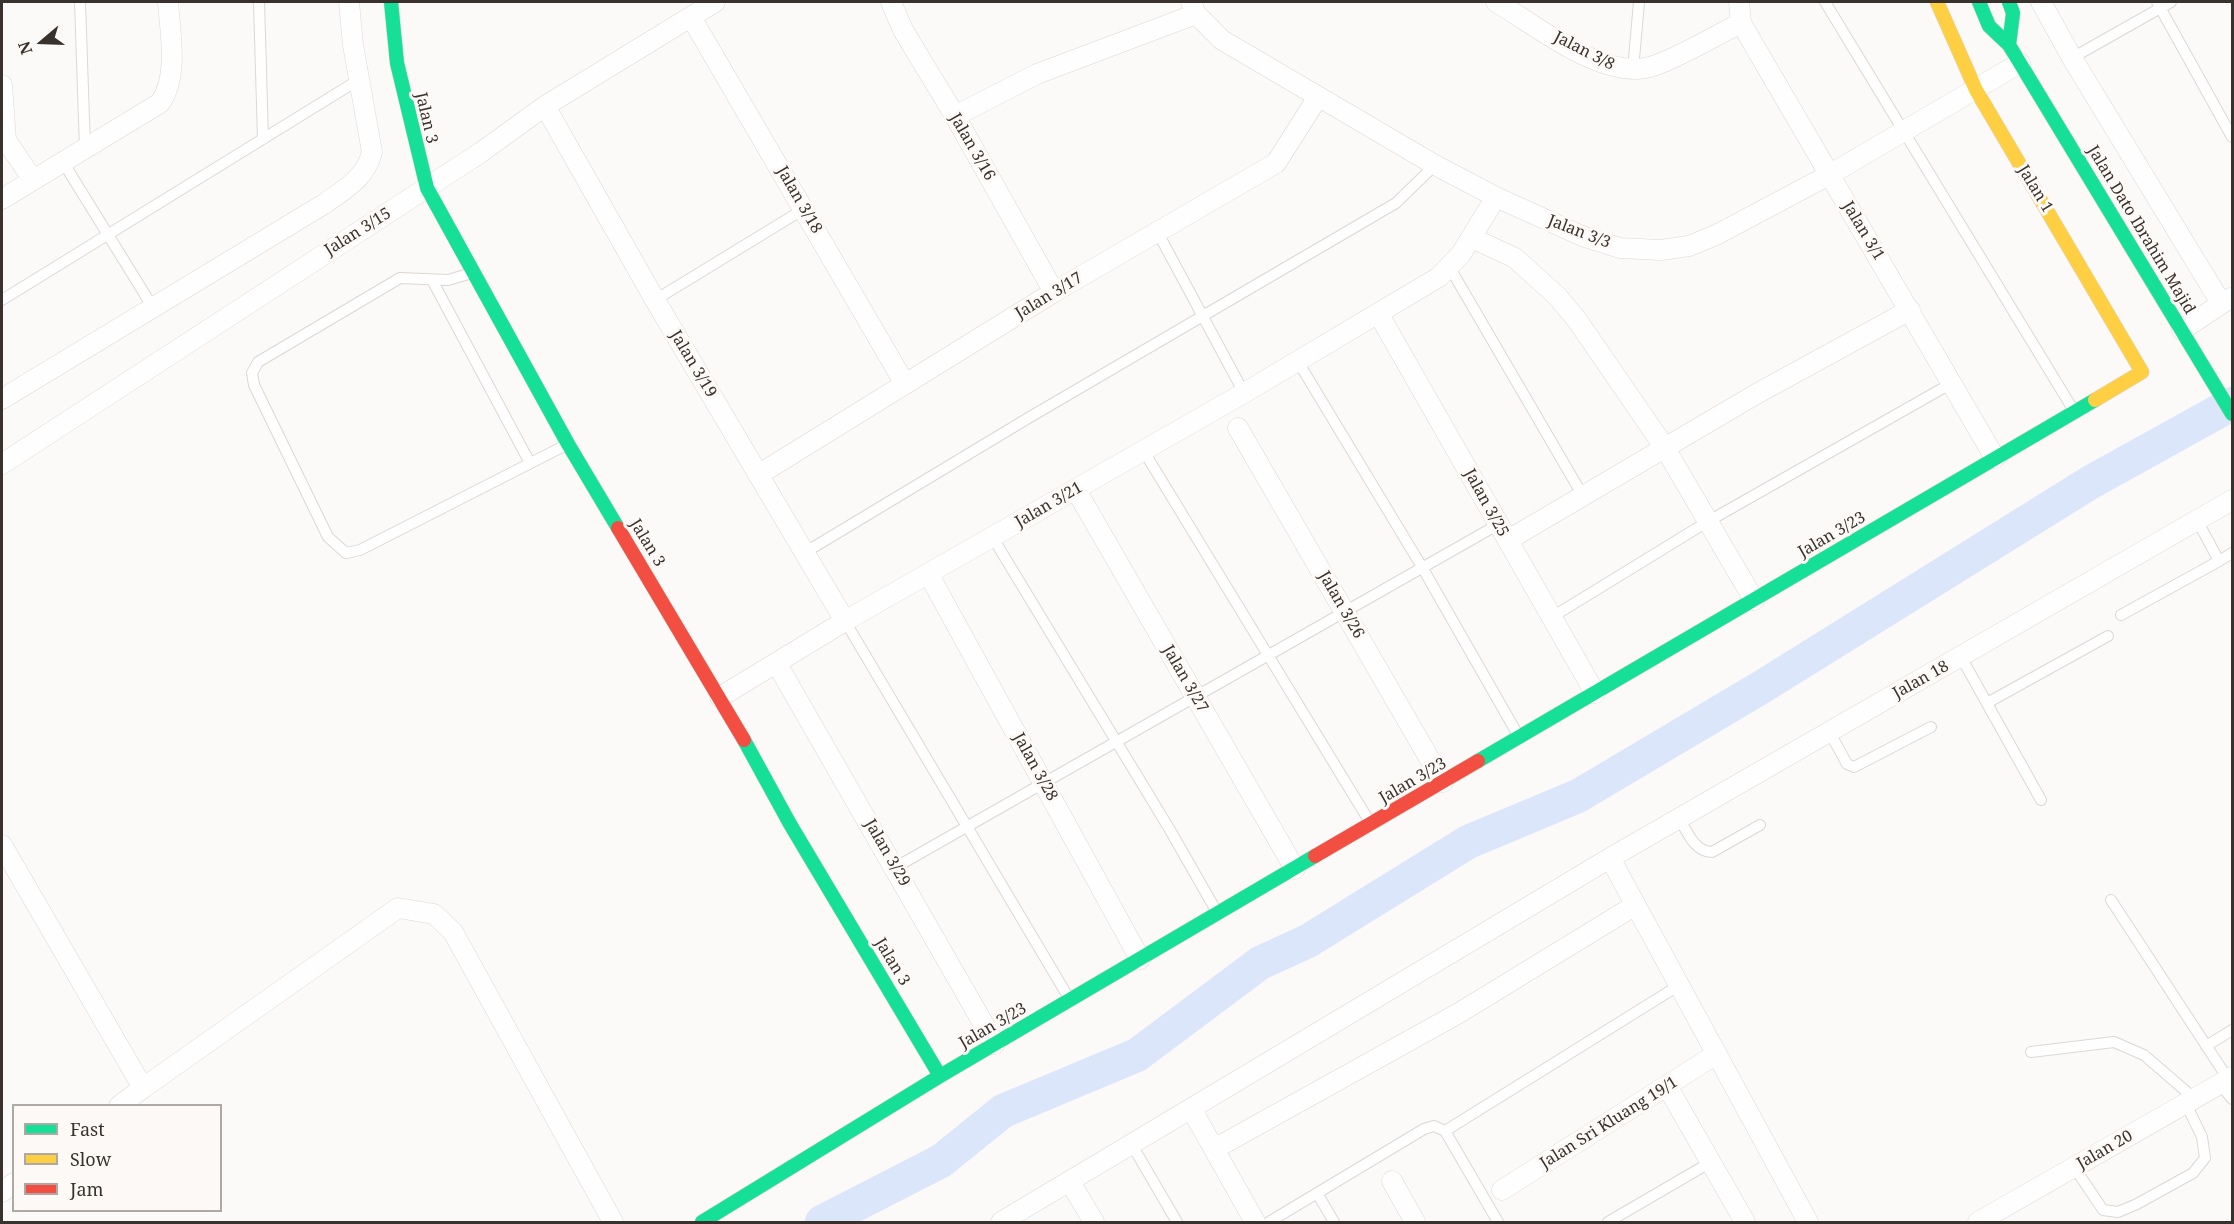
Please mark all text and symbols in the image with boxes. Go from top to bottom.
north arrow [12,12,72,72]
street label: Jalan 3/8 [1550,28,1618,74]
text: N [13,38,37,57]
street label: Jalan 3 [411,90,441,146]
street label: Jalan 3/16 [945,110,999,184]
street label: Jalan Dato Ibrahim Majid [2083,142,2199,318]
street label: Jalan 1 [2013,162,2057,216]
street label: Jalan 3/18 [772,163,826,237]
street label: Jalan 3/1 [1838,198,1888,264]
street label: Jalan 3/15 [321,204,395,260]
street label: Jalan 3/3 [1545,211,1613,253]
street label: Jalan 3/17 [1012,269,1086,323]
street label: Jalan 3/19 [666,327,720,401]
street label: Jalan 3/25 [1460,466,1512,540]
street label: Jalan 3/21 [1012,478,1086,532]
street label: Jalan 3/23 [1795,508,1869,562]
street label: Jalan 3 [625,516,669,570]
street label: Jalan 3/26 [1314,568,1368,642]
street label: Jalan 3/27 [1158,642,1212,716]
street label: Jalan 18 [1890,657,1952,703]
street label: Jalan 3/28 [1009,730,1061,804]
street label: Jalan 3/23 [1376,754,1450,808]
street label: Jalan 3/29 [860,816,914,890]
street label: Jalan 3 [870,935,914,989]
street label: Jalan 3/23 [956,999,1030,1053]
street label: Jalan Sri Kluang 19/1 [1537,1073,1681,1173]
legend [12,1104,222,1212]
text: Fast [70,1117,105,1141]
street label: Jalan 20 [2074,1126,2136,1174]
text: Slow [70,1147,111,1171]
text: Jam [70,1177,104,1201]

